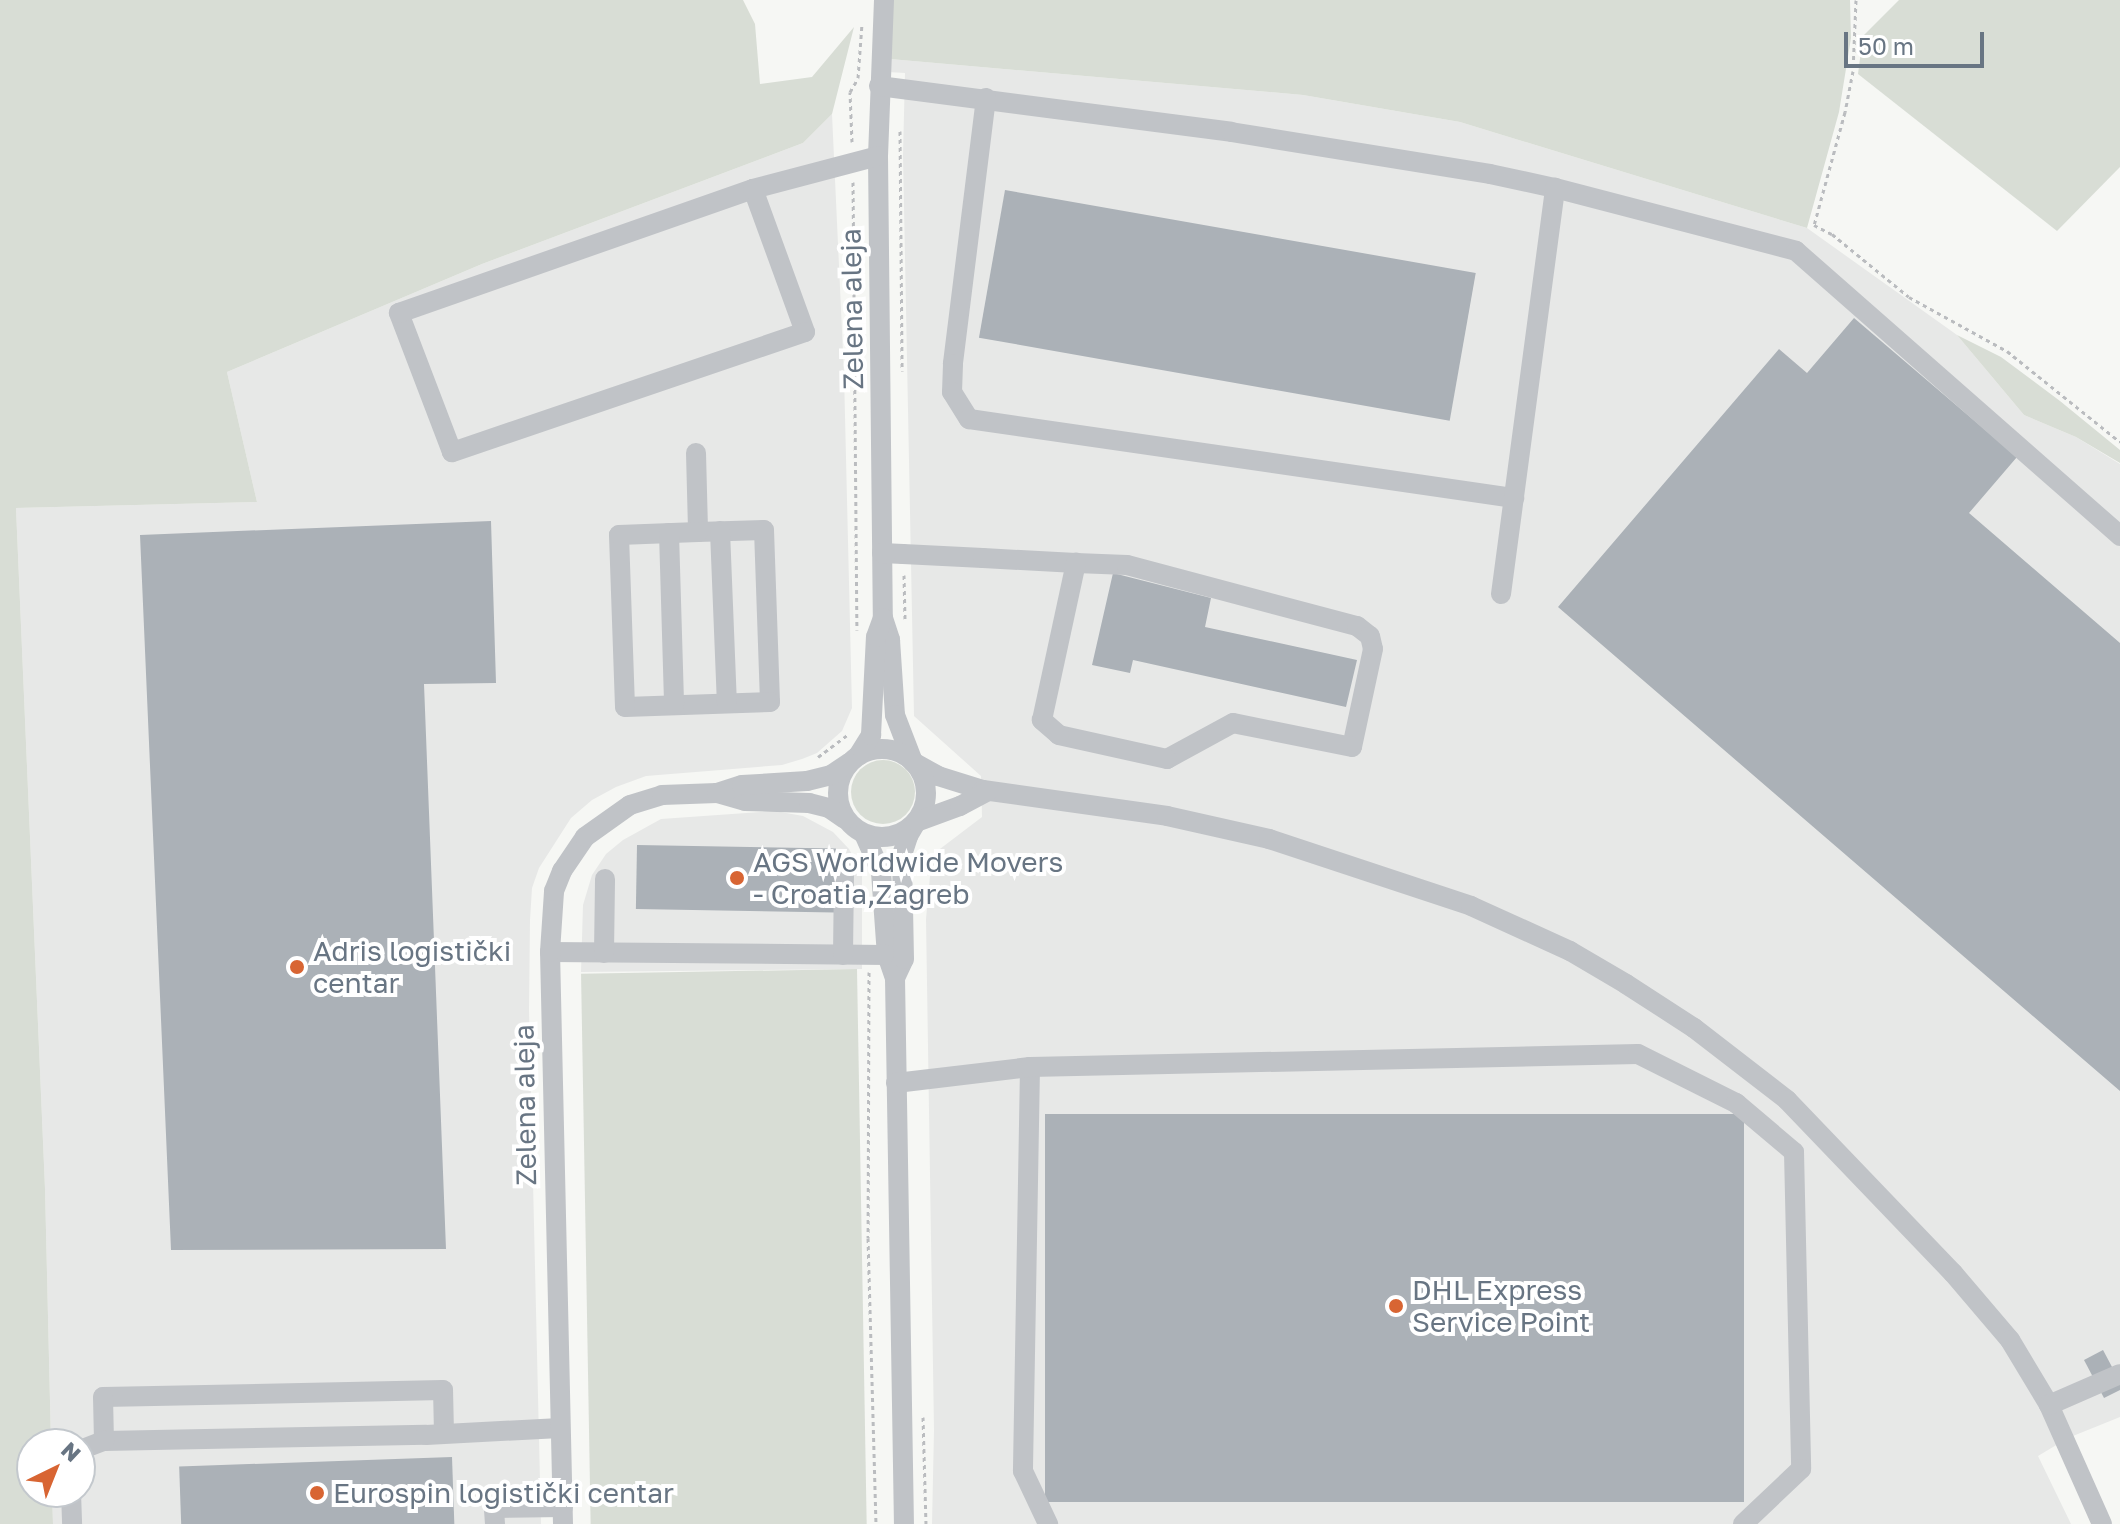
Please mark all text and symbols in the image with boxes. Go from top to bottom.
scale bar [1848,16,1988,66]
text: 50 m [1858,31,1914,60]
street label: Zelena aleja [834,228,870,390]
place label: AGS Worldwide Movers - Croatia,Zagreb [753,845,1063,911]
marker: AGS Worldwide Movers - Croatia,Zagreb [728,869,746,887]
place label: Adris logistički centar [313,934,511,1000]
marker: Adris logistički centar [288,958,306,976]
street label: Zelena aleja [507,1024,543,1186]
place label: DHL Express Service Point [1412,1273,1590,1339]
marker: DHL Express Service Point [1387,1297,1405,1315]
north arrow [16,1428,96,1508]
text: N [56,1436,87,1467]
place label: Eurospin logistički centar [333,1476,674,1510]
marker: Eurospin logistički centar [308,1484,326,1502]

